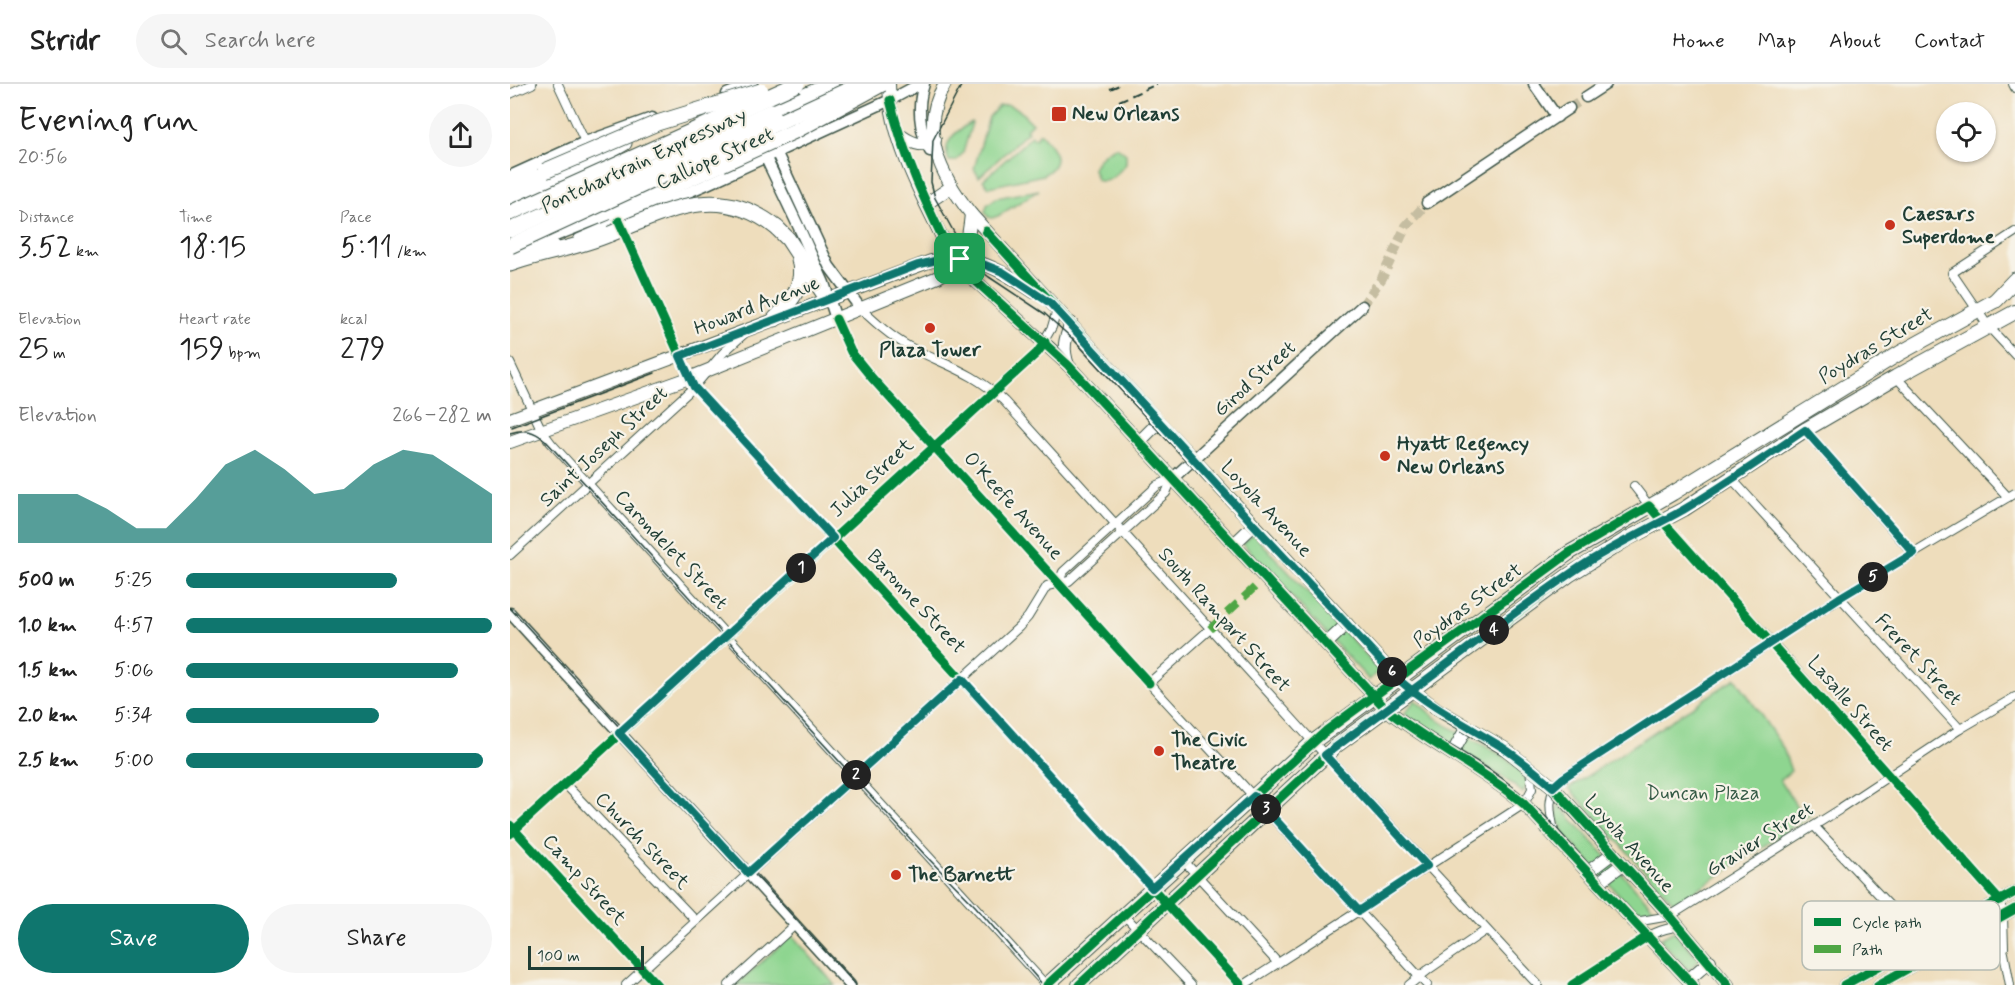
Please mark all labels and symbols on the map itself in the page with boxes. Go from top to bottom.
street label: Pontchartrain Expressway [537,101,751,221]
place label: New Orleans [1072,101,1179,128]
marker: New Orleans [1050,105,1068,123]
street label: Calliope Street [652,121,778,197]
place label: Caesars Superdome [1902,201,1995,251]
marker: Caesars Superdome [1883,218,1897,232]
pin [934,233,985,284]
street label: Howard Avenue [690,270,824,342]
street label: Poydras Street [1814,301,1938,391]
marker: Plaza Tower [923,321,937,335]
street label: Girod Street [1208,335,1302,423]
place label: Plaza Tower [879,337,982,364]
street label: Saint Joseph Street [534,380,674,514]
place label: Hyatt Regency New Orleans [1397,431,1529,481]
street label: Julia Street [824,432,920,524]
street label: O'Keefe Avenue [957,446,1069,566]
marker: Hyatt Regency New Orleans [1378,449,1392,463]
street label: Loyola Avenue [1214,455,1318,563]
street label: Carondelet Street [608,484,734,616]
street label: South Rampart Street [1152,542,1296,698]
street label: Baronne Street [861,544,971,660]
pin: 1 [786,553,816,583]
street label: Poydras Street [1408,557,1528,655]
pin: 5 [1858,562,1888,592]
street label: Freret Street [1868,608,1968,712]
pin: 4 [1479,615,1509,645]
street label: Lasalle Street [1801,650,1899,758]
pin: 6 [1377,657,1407,687]
place label: The Civic Theatre [1171,727,1248,777]
marker: The Civic Theatre [1152,744,1166,758]
pin: 2 [841,760,871,790]
park label: Duncan Plaza [1646,780,1760,807]
street label: Church Street [589,786,696,896]
street label: Loyola Avenue [1578,789,1680,899]
pin: 3 [1251,794,1281,824]
street label: Gravier Street [1701,796,1819,884]
street label: Camp Street [536,829,632,932]
place label: The Barnett [908,862,1015,889]
marker: The Barnett [889,868,903,882]
legend [1802,901,2000,970]
text: Cycle path [1852,913,1922,934]
text: Path [1852,940,1883,961]
scale bar [528,943,644,970]

